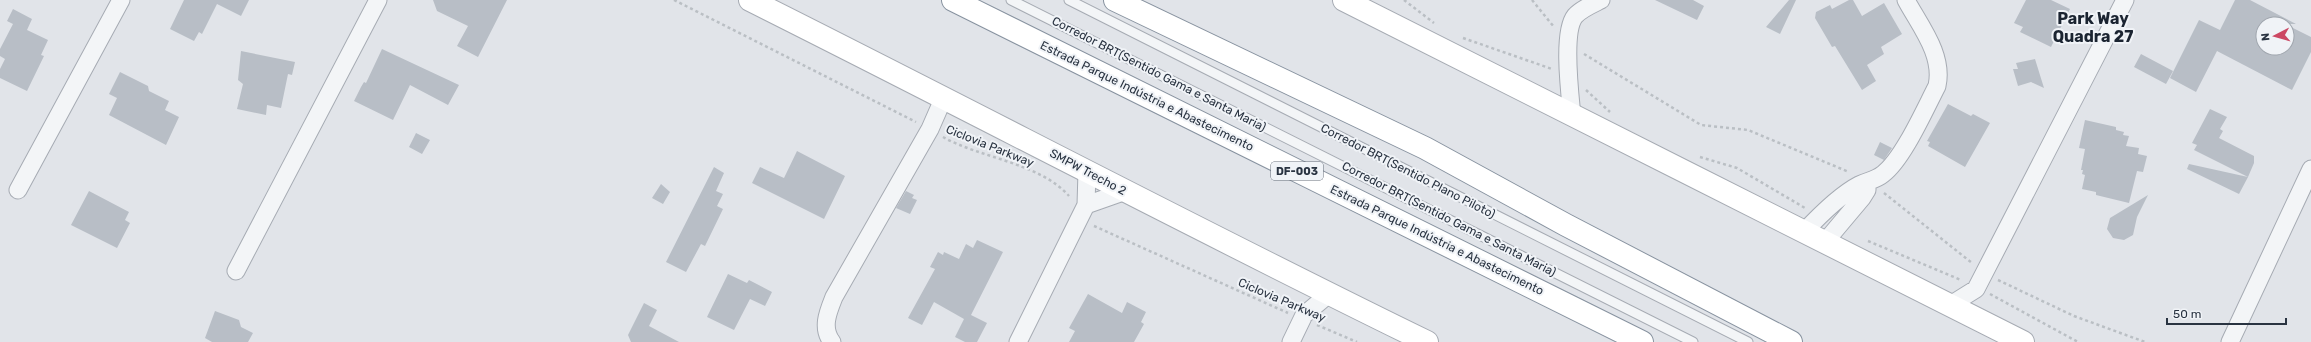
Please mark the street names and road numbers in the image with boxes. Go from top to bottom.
street label: Corredor BRT(Sentido Gama e Santa Maria) [1050,14,1268,134]
street label: Estrada Parque Indústria e Abastecimento [1038,38,1256,154]
street label: Corredor BRT(Sentido Plano Piloto) [1318,121,1498,221]
street label: Ciclovia Parkway [944,122,1036,170]
street label: SMPW Trecho 2 [1047,146,1129,198]
street label: Corredor BRT(Sentido Gama e Santa Maria) [1340,159,1558,279]
road number: DF-003 [1271,162,1323,180]
street label: Estrada Parque Indústria e Abastecimento [1328,182,1546,298]
street label: Ciclovia Parkway [1236,275,1328,325]

